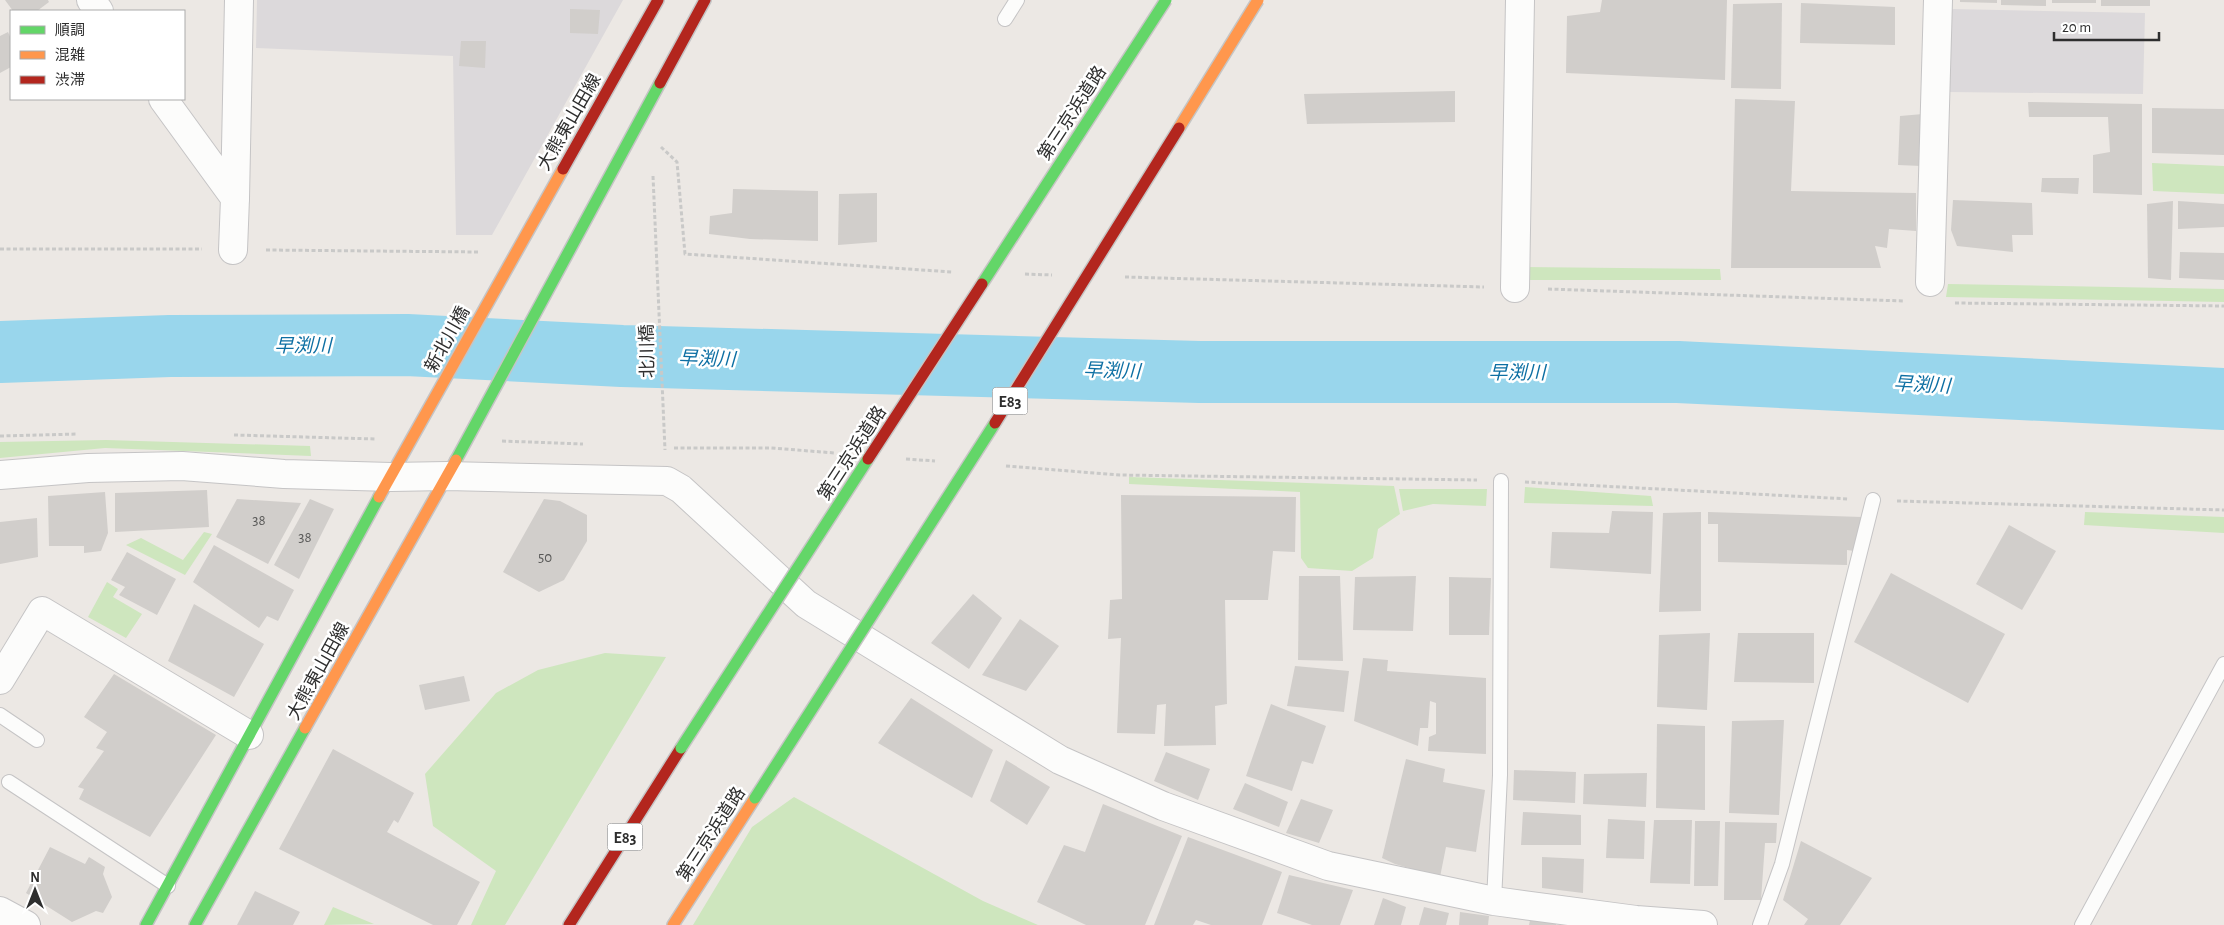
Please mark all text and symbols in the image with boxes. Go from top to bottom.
legend [10,10,185,100]
scale bar [2054,10,2159,42]
text: 20 m [2062,20,2091,35]
text: 順調 [55,23,85,38]
text: 混雑 [55,47,85,63]
street label: 第三京浜道路 [1034,62,1110,164]
street label: 大熊東山田線 [533,70,605,174]
text: 渋滞 [55,72,85,88]
street label: 新北川橋 [421,303,473,375]
street label: 北川橋 [637,324,657,378]
water label: 早渕川 [274,336,333,356]
water label: 早渕川 [678,348,738,370]
water label: 早渕川 [1083,360,1143,382]
water label: 早渕川 [1488,363,1547,383]
water label: 早渕川 [1893,374,1953,397]
road number: E83 [992,388,1028,414]
street label: 第三京浜道路 [814,402,890,504]
house number: 38 [252,513,266,528]
house number: 38 [298,530,312,545]
house number: 50 [538,550,552,565]
street label: 大熊東山田線 [283,619,353,723]
street label: 第三京浜道路 [673,783,749,885]
road number: E83 [608,824,642,850]
north arrow [10,865,60,915]
text: N [30,871,40,885]

